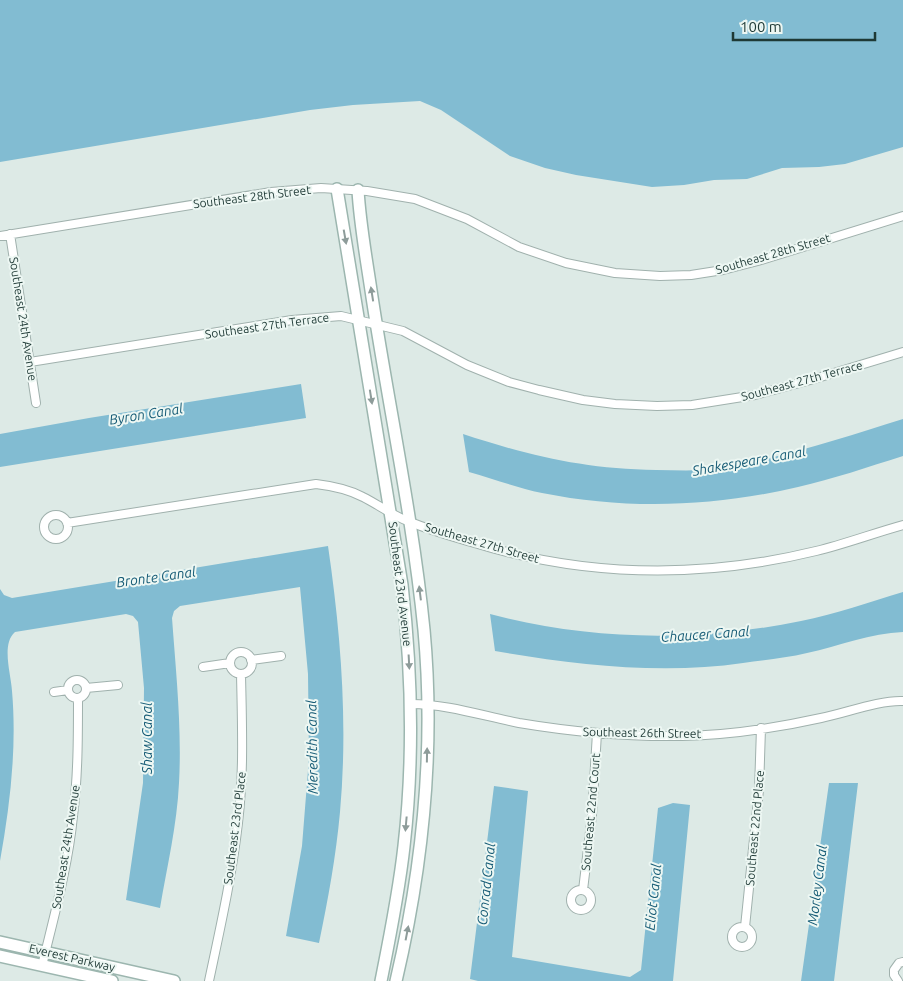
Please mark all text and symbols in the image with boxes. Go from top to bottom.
scale bar [733,10,876,42]
text: 100 m [740,18,782,35]
street label: Southeast 28th Street [192,183,312,210]
one-way arrow [342,229,350,245]
street label: Southeast 28th Street [714,231,832,276]
street label: Southeast 24th Avenue [7,256,40,382]
one-way arrow [368,286,376,302]
street label: Southeast 27th Terrace [204,310,330,341]
street label: Southeast 27th Terrace [740,358,864,403]
one-way arrow [368,390,376,406]
water label: Byron Canal [108,400,184,428]
water label: Shakespeare Canal [690,443,807,479]
street label: Southeast 27th Street [423,520,541,565]
street label: Southeast 23rd Avenue [386,521,415,647]
water label: Bronte Canal [115,563,197,591]
one-way arrow [416,584,424,600]
water label: Chaucer Canal [660,623,750,645]
one-way arrow [406,654,414,670]
water label: Meredith Canal [303,700,321,794]
water label: Shaw Canal [139,702,155,775]
street label: Southeast 26th Street [583,725,702,740]
one-way arrow [424,747,432,763]
street label: Southeast 22nd Court [579,752,602,871]
street label: Southeast 22nd Place [743,770,766,886]
street label: Southeast 23rd Place [221,771,248,885]
street label: Southeast 24th Avenue [49,784,82,910]
one-way arrow [402,817,410,833]
water label: Conrad Canal [474,842,498,926]
water label: Morley Canal [804,844,830,926]
water label: Eliot Canal [642,863,664,931]
one-way arrow [403,925,411,941]
street label: Everest Parkway [28,941,117,974]

